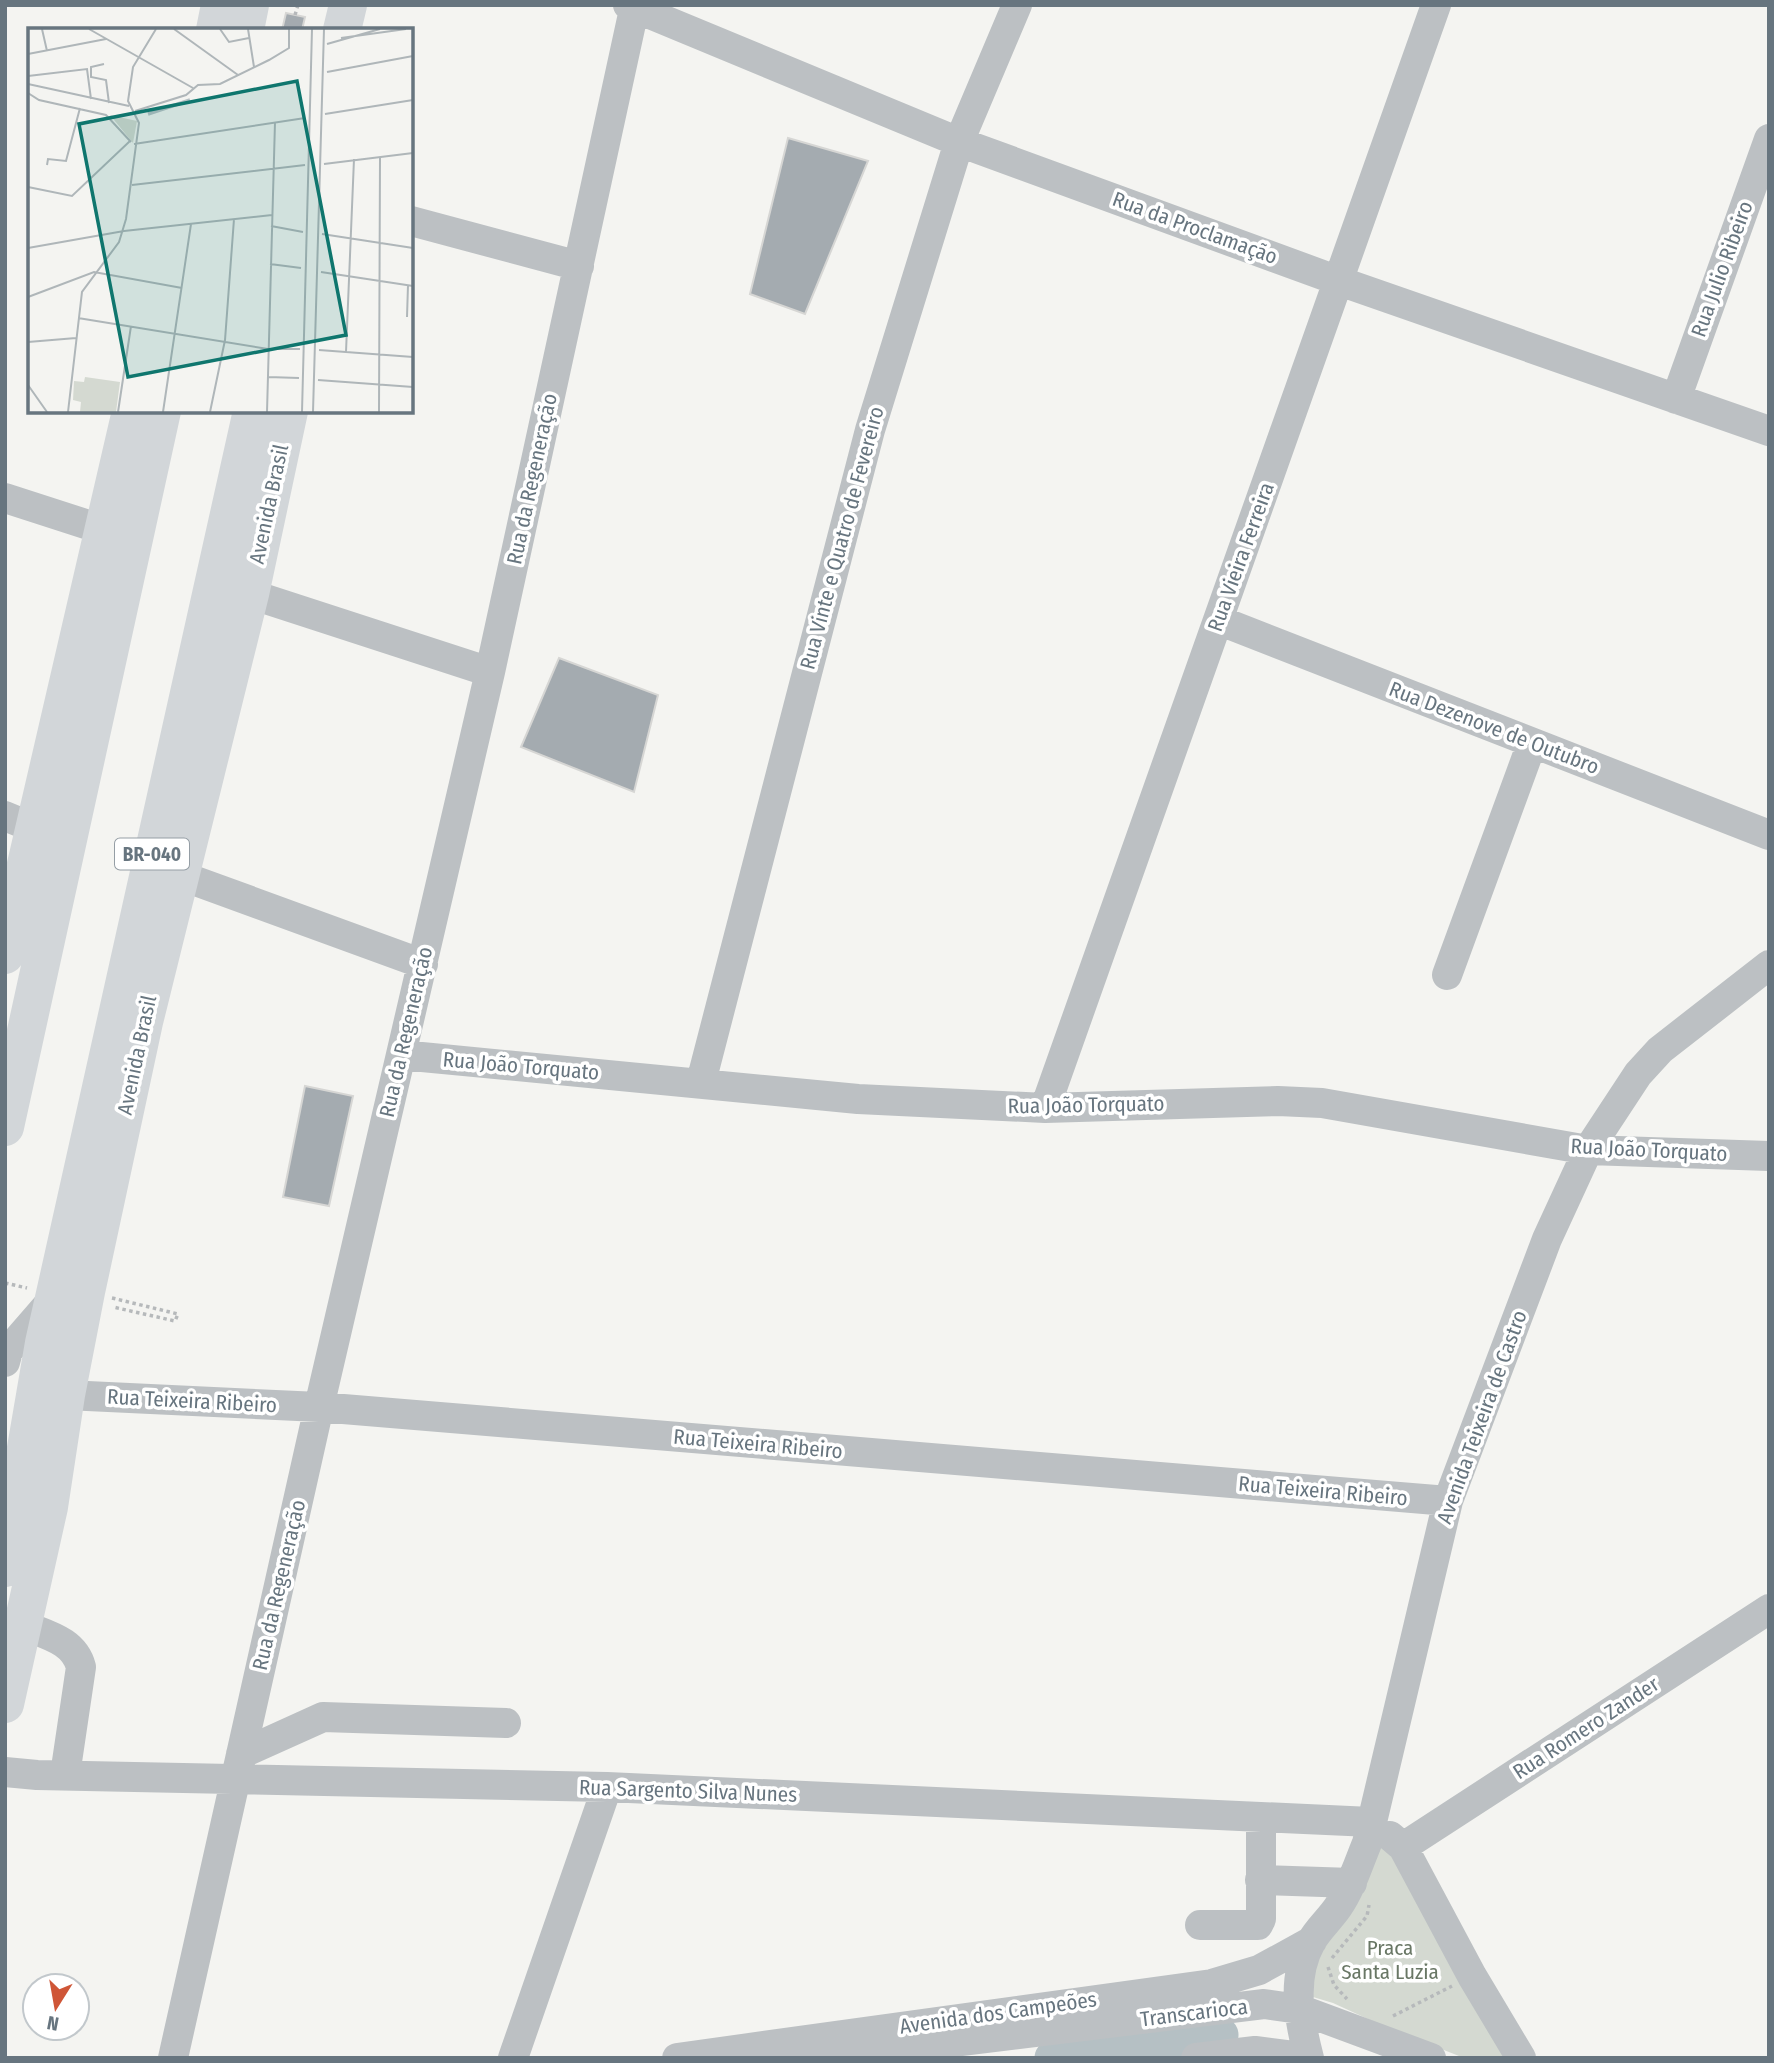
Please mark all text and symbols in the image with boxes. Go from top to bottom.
inset map [28,28,413,413]
street label: Rua da Proclamação [1109,186,1281,270]
street label: Rua Julio Ribeiro [1685,198,1759,340]
street label: Rua da Regeneração [501,391,563,567]
street label: Rua Vinte e Quatro de Fevereiro [794,404,890,672]
street label: Avenida Brasil [244,441,294,566]
street label: Rua Vieira Ferreira [1202,479,1280,635]
street label: Rua Dezenove de Outubro [1385,676,1603,780]
road number: BR-040 [115,838,189,870]
street label: Rua da Regeneração [374,944,438,1120]
street label: Avenida Brasil [112,992,162,1117]
street label: Rua João Torquato [442,1046,600,1086]
street label: Rua João Torquato [1007,1091,1165,1119]
street label: Rua João Torquato [1570,1133,1728,1167]
street label: Avenida Teixeira de Castro [1431,1307,1533,1527]
street label: Rua Teixeira Ribeiro [107,1384,277,1418]
street label: Rua Teixeira Ribeiro [672,1424,844,1464]
street label: Rua Teixeira Ribeiro [1237,1471,1409,1511]
street label: Rua da Regeneração [247,1497,311,1673]
street label: Rua Romero Zander [1508,1671,1664,1785]
street label: Rua Sargento Silva Nunes [578,1774,798,1808]
park label: Praca Santa Luzia [1341,1935,1439,1985]
north arrow [21,1972,91,2042]
street label: Avenida dos Campeões [898,1986,1098,2040]
street label: Transcarioca [1139,1994,1249,2032]
text: N [45,2011,61,2036]

